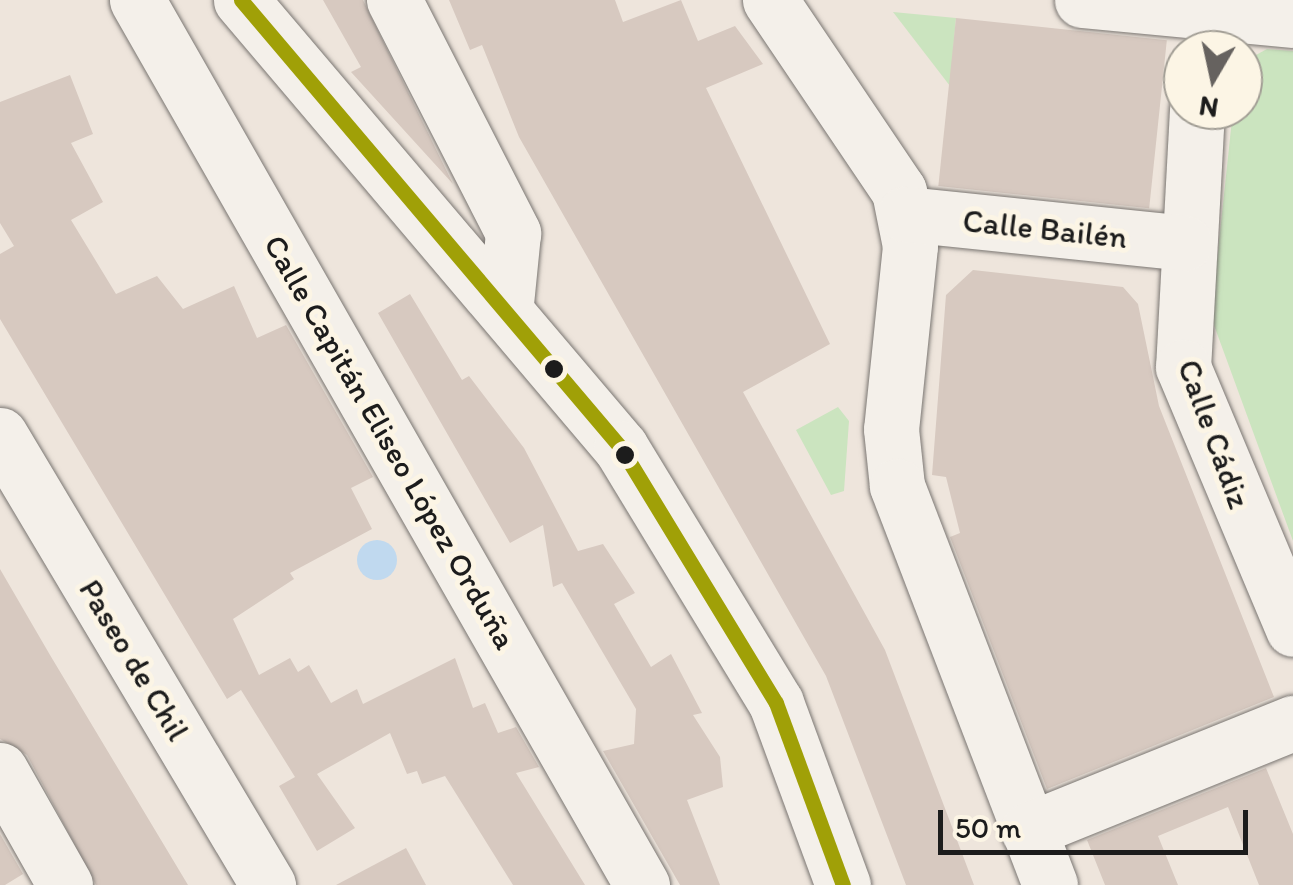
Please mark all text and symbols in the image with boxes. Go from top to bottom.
north arrow [1163,30,1263,130]
text: N [1197,89,1221,126]
street label: Calle Bailén [961,201,1129,257]
street label: Calle Capitán Eliseo López Orduña [255,228,525,656]
street label: Calle Cádiz [1169,354,1259,514]
unlabelled marker [544,359,564,379]
unlabelled marker [615,445,635,465]
street label: Paseo de Chil [71,572,197,748]
scale bar [943,790,1253,852]
text: 50 m [955,809,1021,846]

